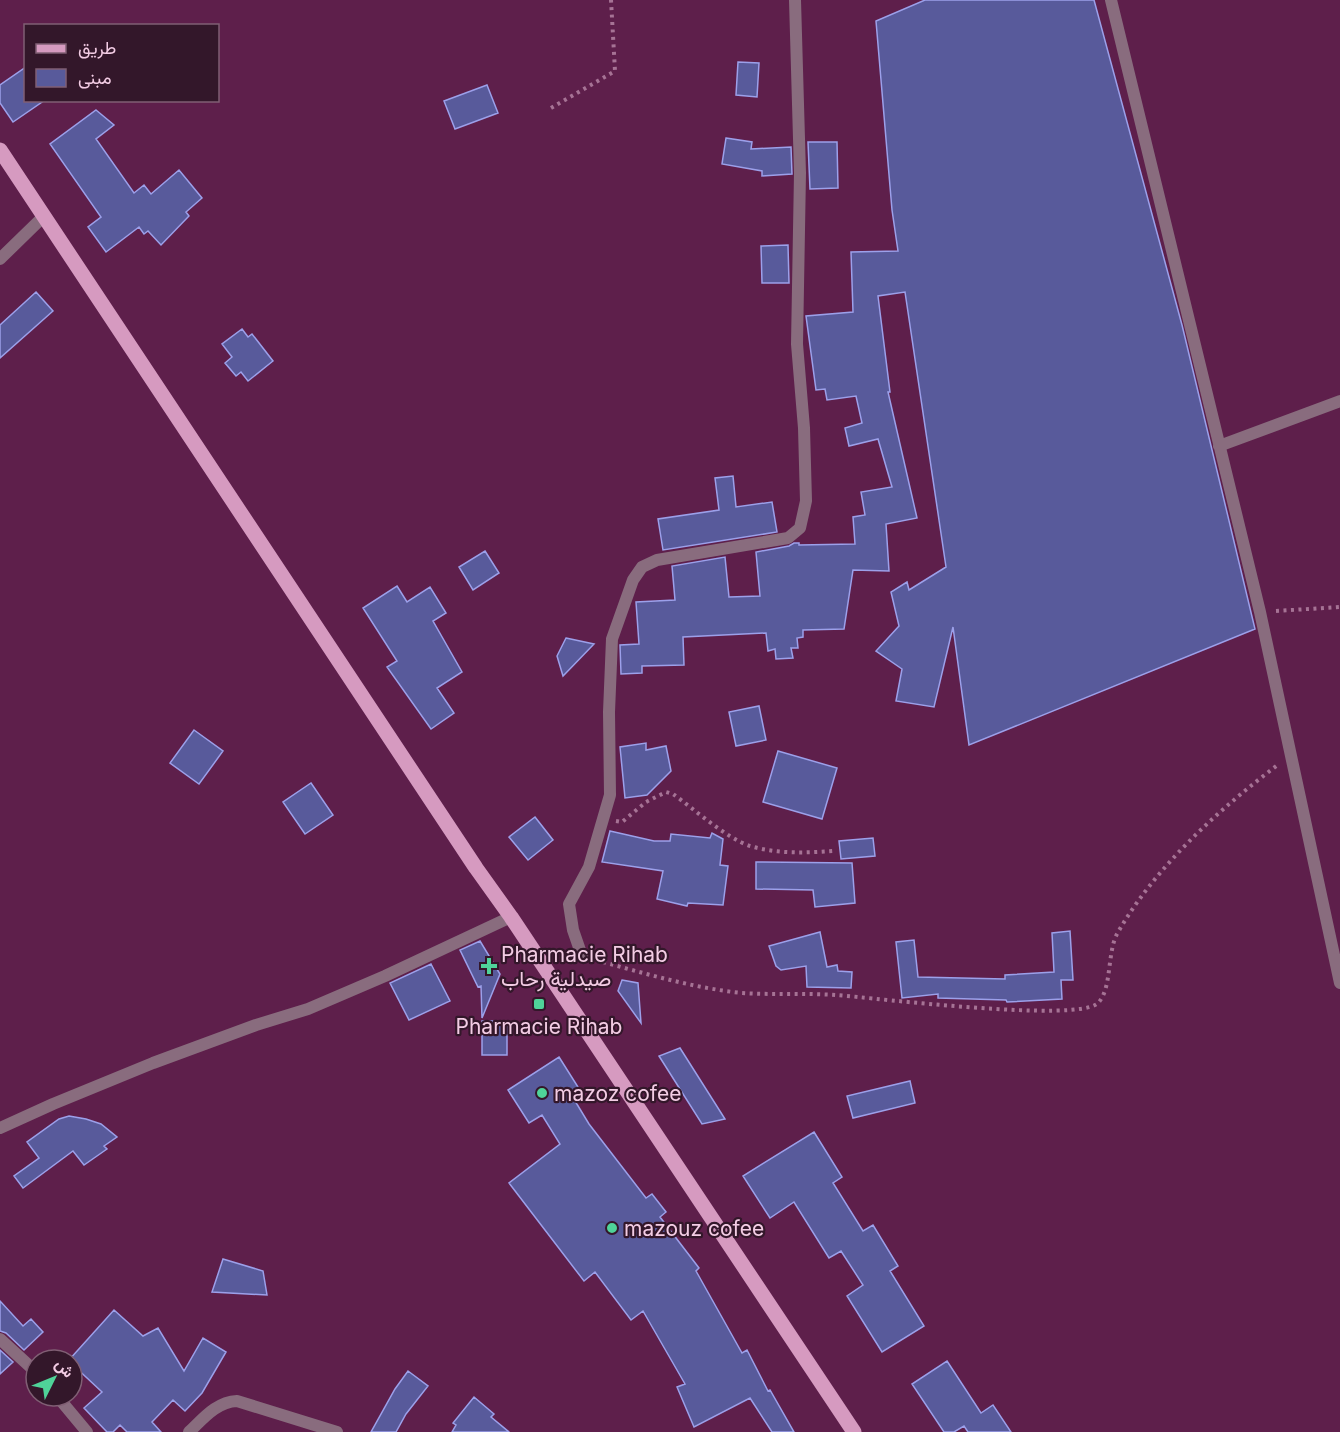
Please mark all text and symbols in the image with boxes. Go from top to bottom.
legend [24,24,219,102]
text: طريق [78,37,116,59]
text: مبنى [78,67,112,89]
place label: Pharmacie Rihab صيدلية رحاب [501,942,668,992]
marker: Pharmacie Rihab صيدلية رحاب [482,959,496,973]
marker: Pharmacie Rihab [532,997,546,1011]
place label: Pharmacie Rihab [456,1014,622,1039]
place label: mazoz cofee [554,1081,682,1106]
marker: mazoz cofee [535,1086,549,1100]
place label: mazouz cofee [624,1216,764,1241]
marker: mazouz cofee [605,1221,619,1235]
north arrow [24,1348,84,1408]
text: ش [51,1354,79,1382]

